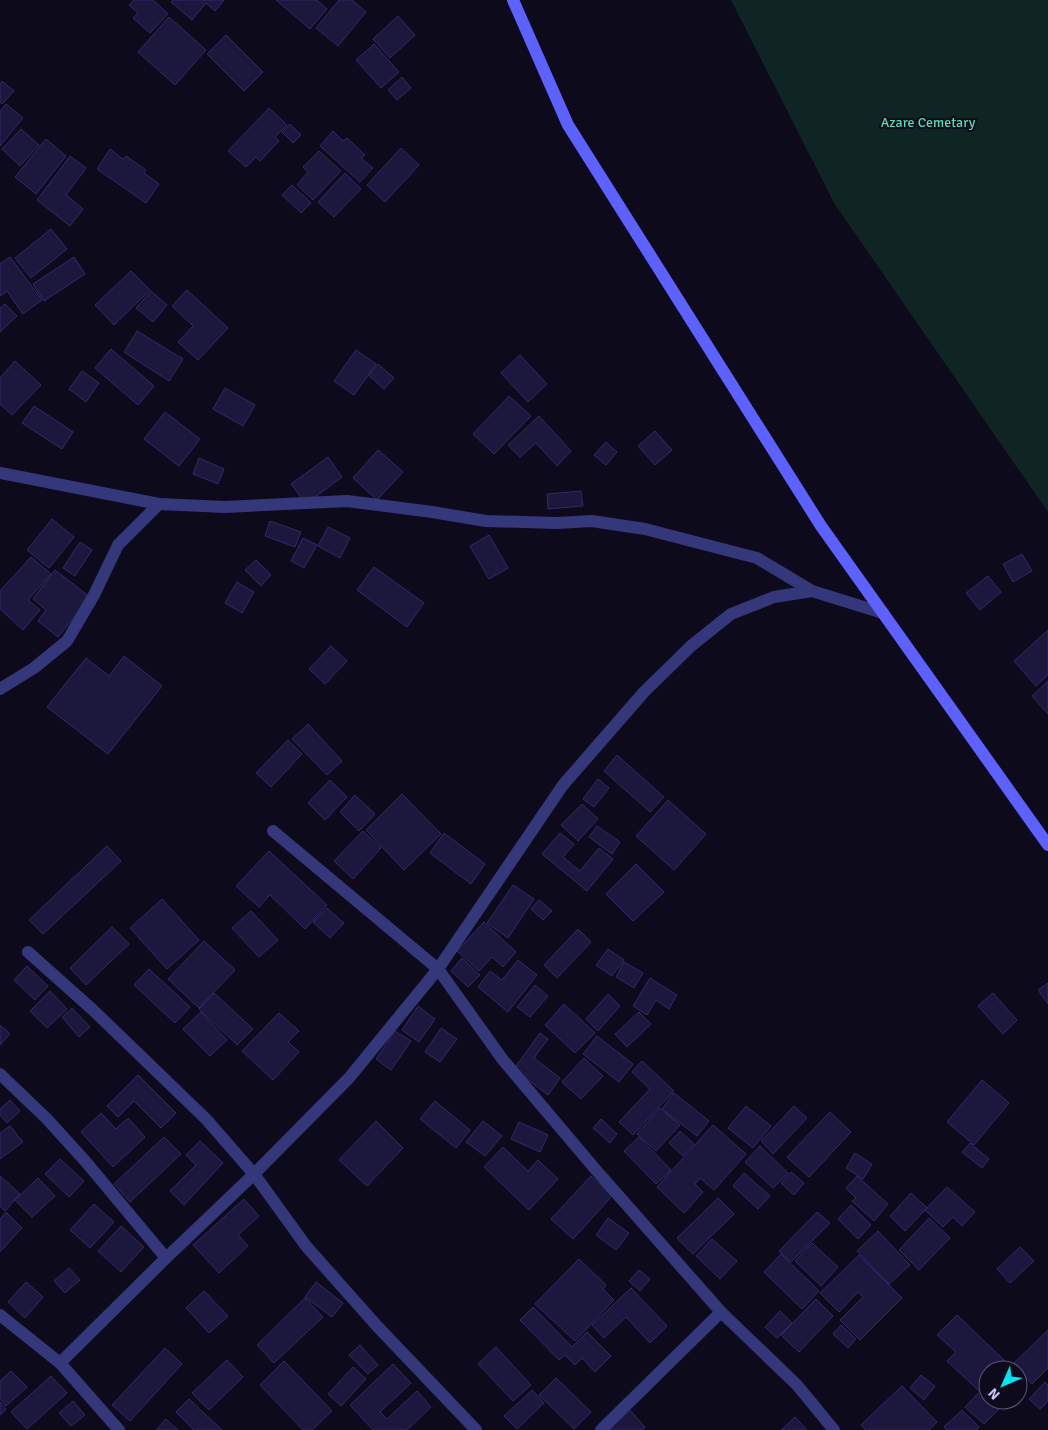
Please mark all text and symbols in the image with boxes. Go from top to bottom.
park label: Azare Cemetary [881,114,976,131]
north arrow [978,1360,1028,1410]
text: N [985,1384,1004,1403]

